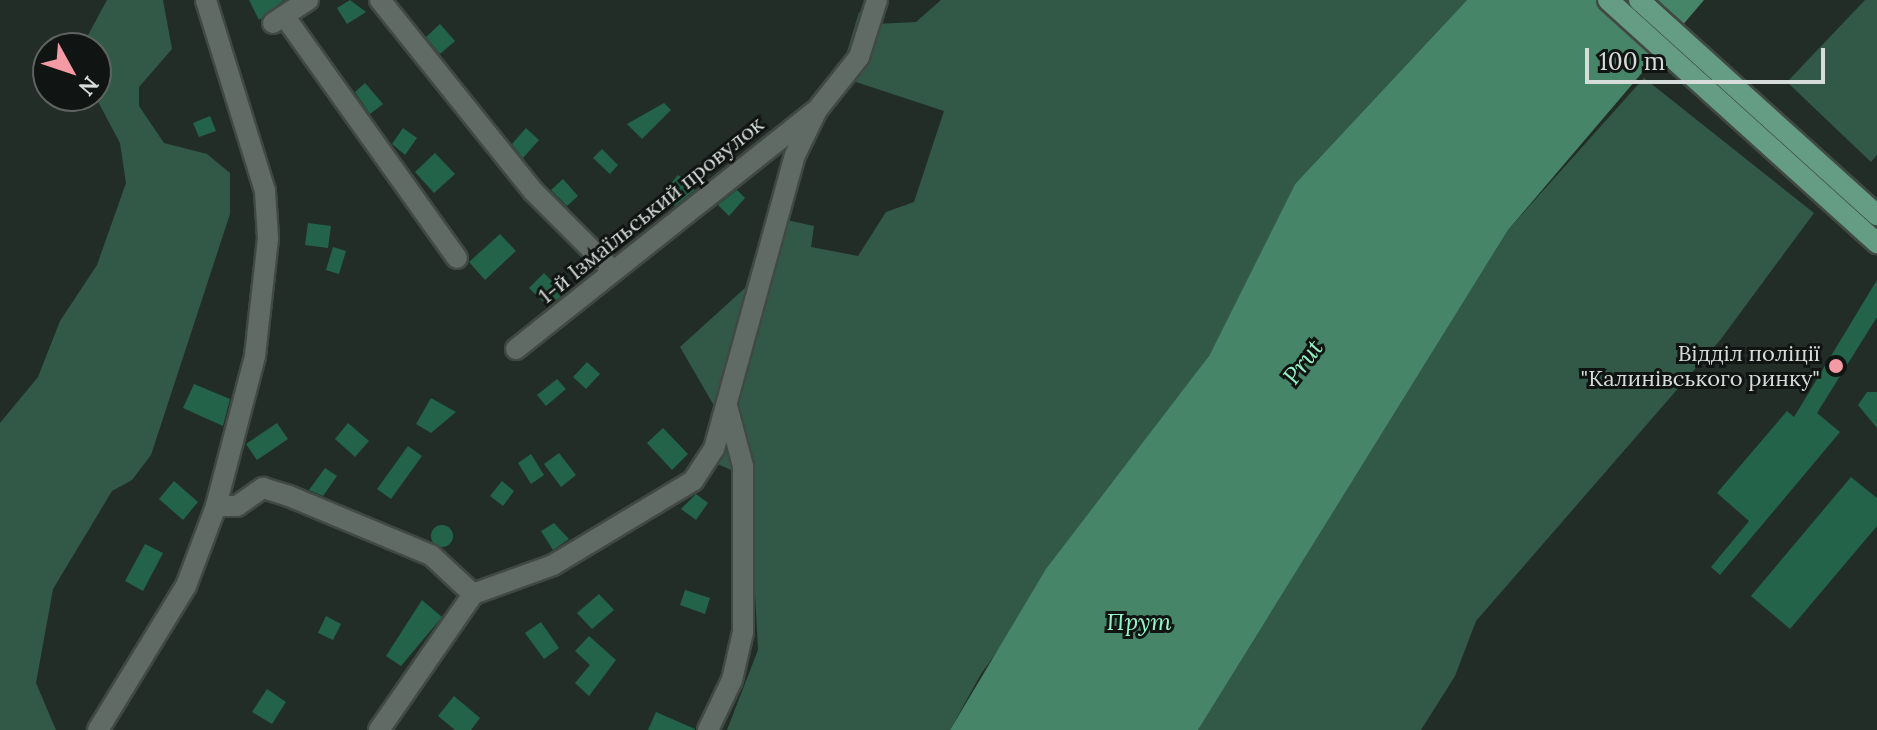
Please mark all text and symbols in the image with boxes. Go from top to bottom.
north arrow [32,32,112,112]
scale bar [1589,32,1829,82]
text: 100 m [1599,46,1665,77]
text: N [73,71,105,102]
street label: 1-й Ізмаїльський провулок [533,111,769,309]
water label: Prut [1277,334,1329,390]
place label: Відділ поліції "Калинівського ринку" [1581,340,1820,392]
marker: Відділ поліції "Калинівського ринку" [1827,357,1845,375]
water label: Прут [1106,608,1172,636]

